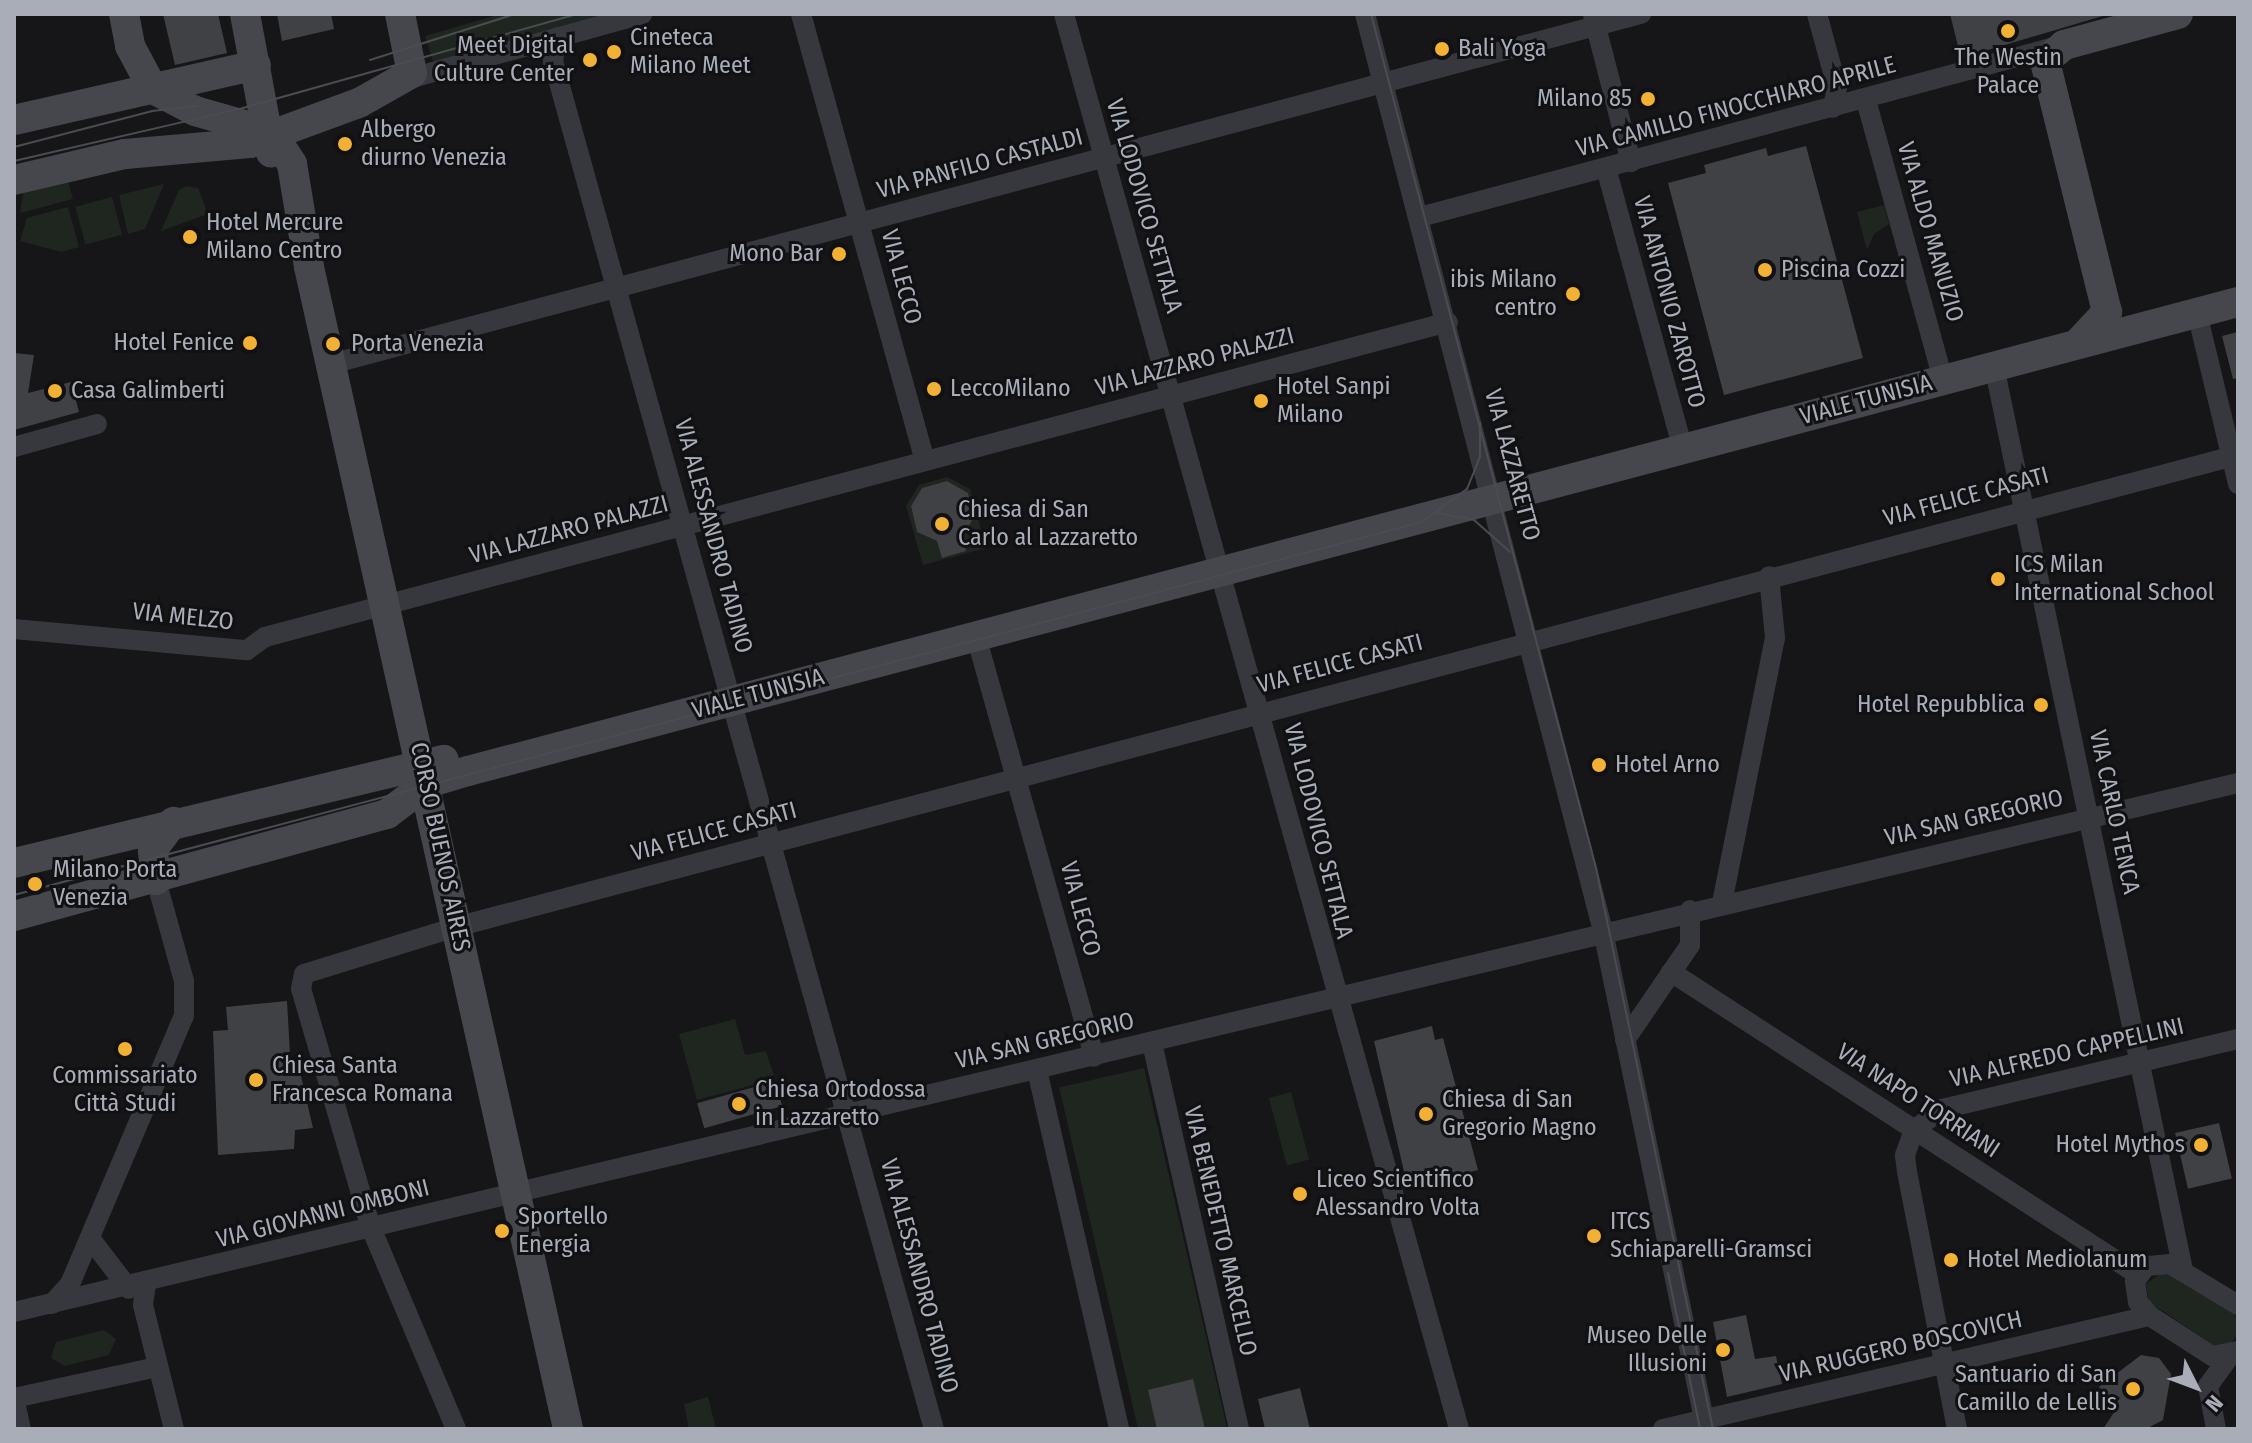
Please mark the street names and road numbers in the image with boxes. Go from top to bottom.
street label: VIA CAMILLO FINOCCHIARO APRILE [1573,50,1899,164]
street label: VIA LODOVICO SETTALA [1100,96,1188,316]
street label: VIA PANFILO CASTALDI [874,123,1086,205]
street label: VIA ALDO MANUZIO [1891,139,1969,325]
street label: VIA ANTONIO ZAROTTO [1627,193,1711,411]
street label: VIA LECCO [875,226,927,328]
street label: VIA LAZZARO PALAZZI [1093,322,1297,402]
street label: VIALE TUNISIA [1797,369,1935,431]
street label: VIA LAZZARETTO [1478,386,1546,544]
street label: VIA ALESSANDRO TADINO [668,416,758,656]
street label: VIA FELICE CASATI [1880,461,2052,533]
street label: VIA LAZZARO PALAZZI [467,490,671,570]
street label: VIA MELZO [131,597,235,637]
street label: VIA FELICE CASATI [1254,628,1426,700]
street label: VIALE TUNISIA [689,663,827,725]
street label: VIA LODOVICO SETTALA [1277,720,1359,942]
street label: VIA CARLO TENCA [2083,727,2145,897]
street label: CORSO BUENOS AIRES [404,740,476,954]
street label: VIA SAN GREGORIO [1882,783,2066,853]
street label: VIA FELICE CASATI [628,796,800,868]
street label: VIA LECCO [1054,858,1106,960]
street label: VIA SAN GREGORIO [953,1006,1137,1076]
street label: VIA ALFREDO CAPPELLINI [1947,1012,2187,1094]
street label: VIA NAPO TORRIANI [1831,1038,2005,1164]
street label: VIA BENEDETTO MARCELLO [1177,1103,1263,1359]
street label: VIA ALESSANDRO TADINO [874,1156,964,1396]
street label: VIA GIOVANNI OMBONI [214,1174,432,1254]
street label: VIA RUGGERO BOSCOVICH [1777,1305,2025,1389]

